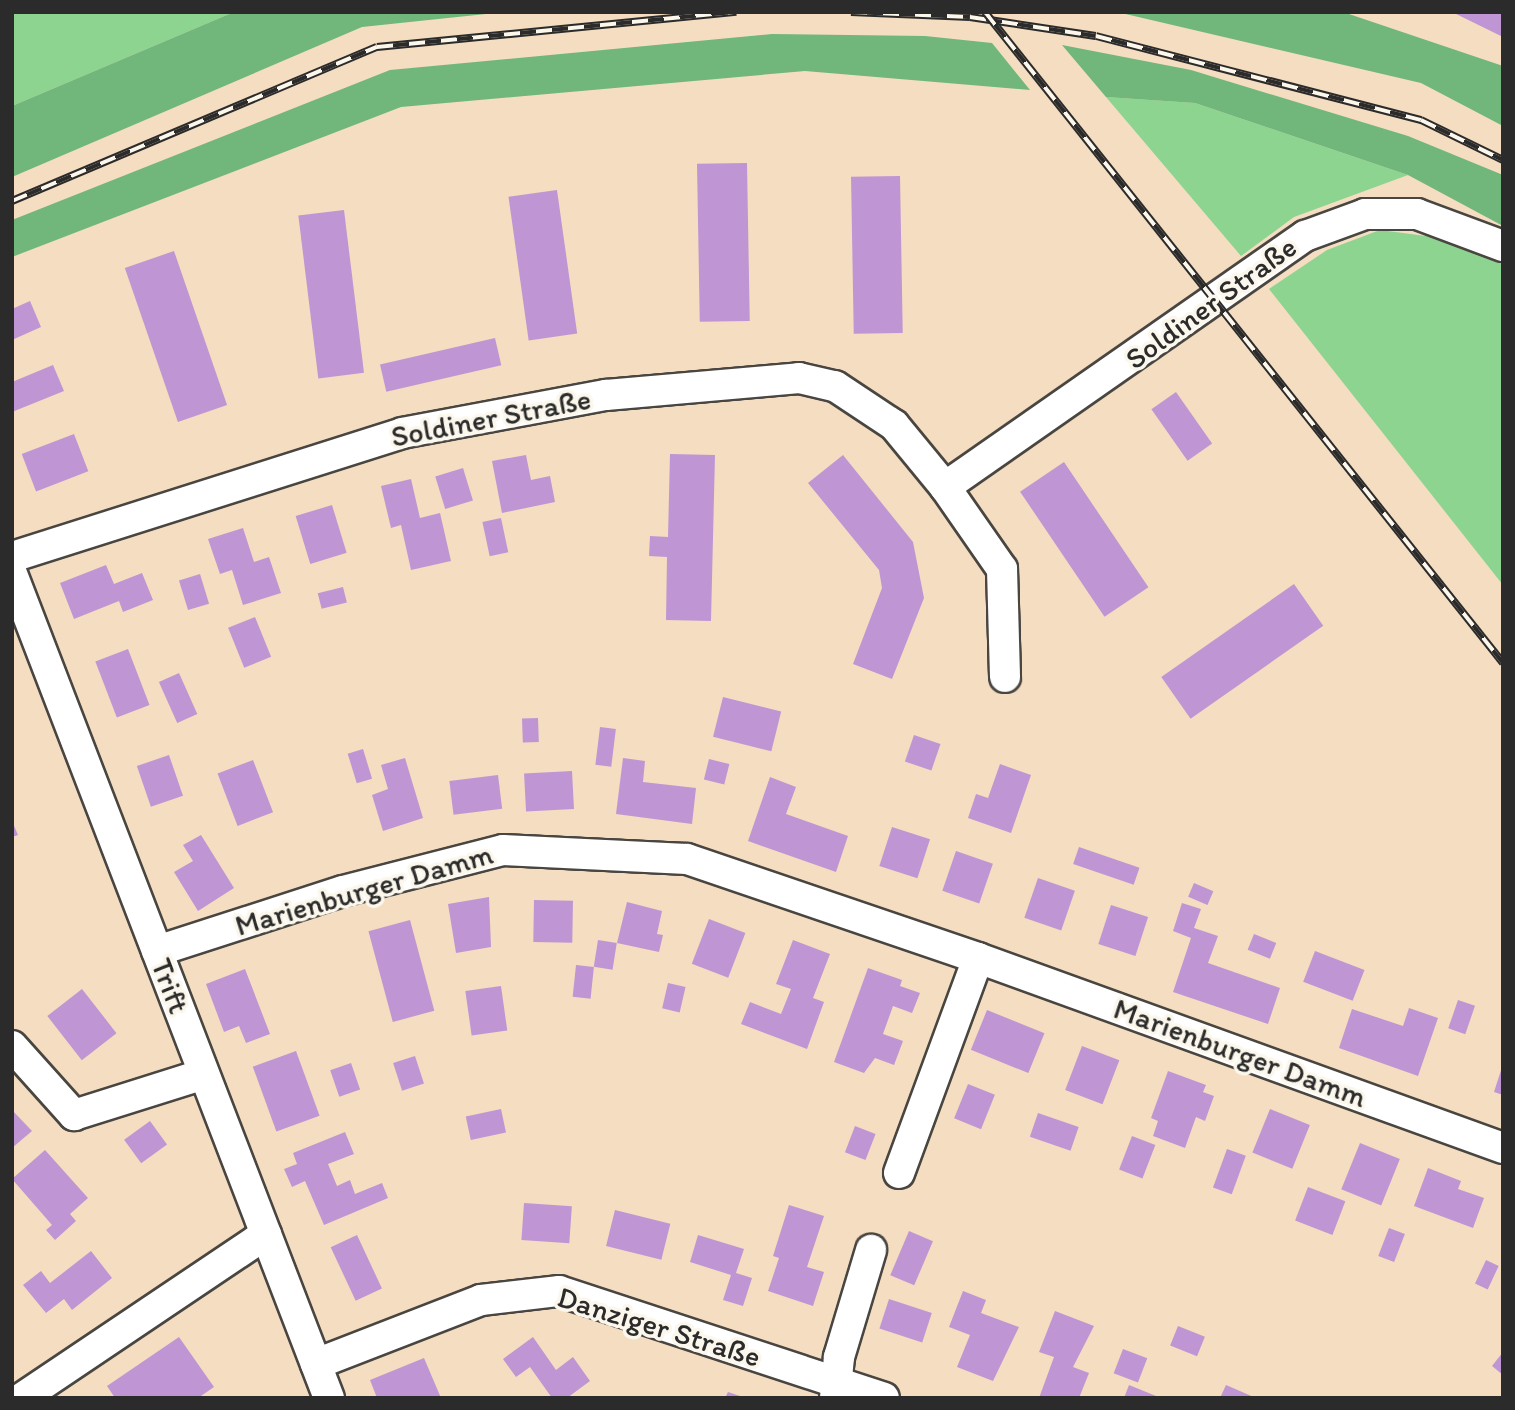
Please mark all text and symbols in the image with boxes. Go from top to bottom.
street label: Soldiner Straße [1119,229,1303,377]
street label: Soldiner Straße [388,381,594,455]
street label: Marienburger Damm [231,836,497,944]
street label: Trift [143,953,197,1019]
street label: Marienburger Damm [1109,991,1371,1115]
street label: Danziger Straße [553,1279,765,1375]

